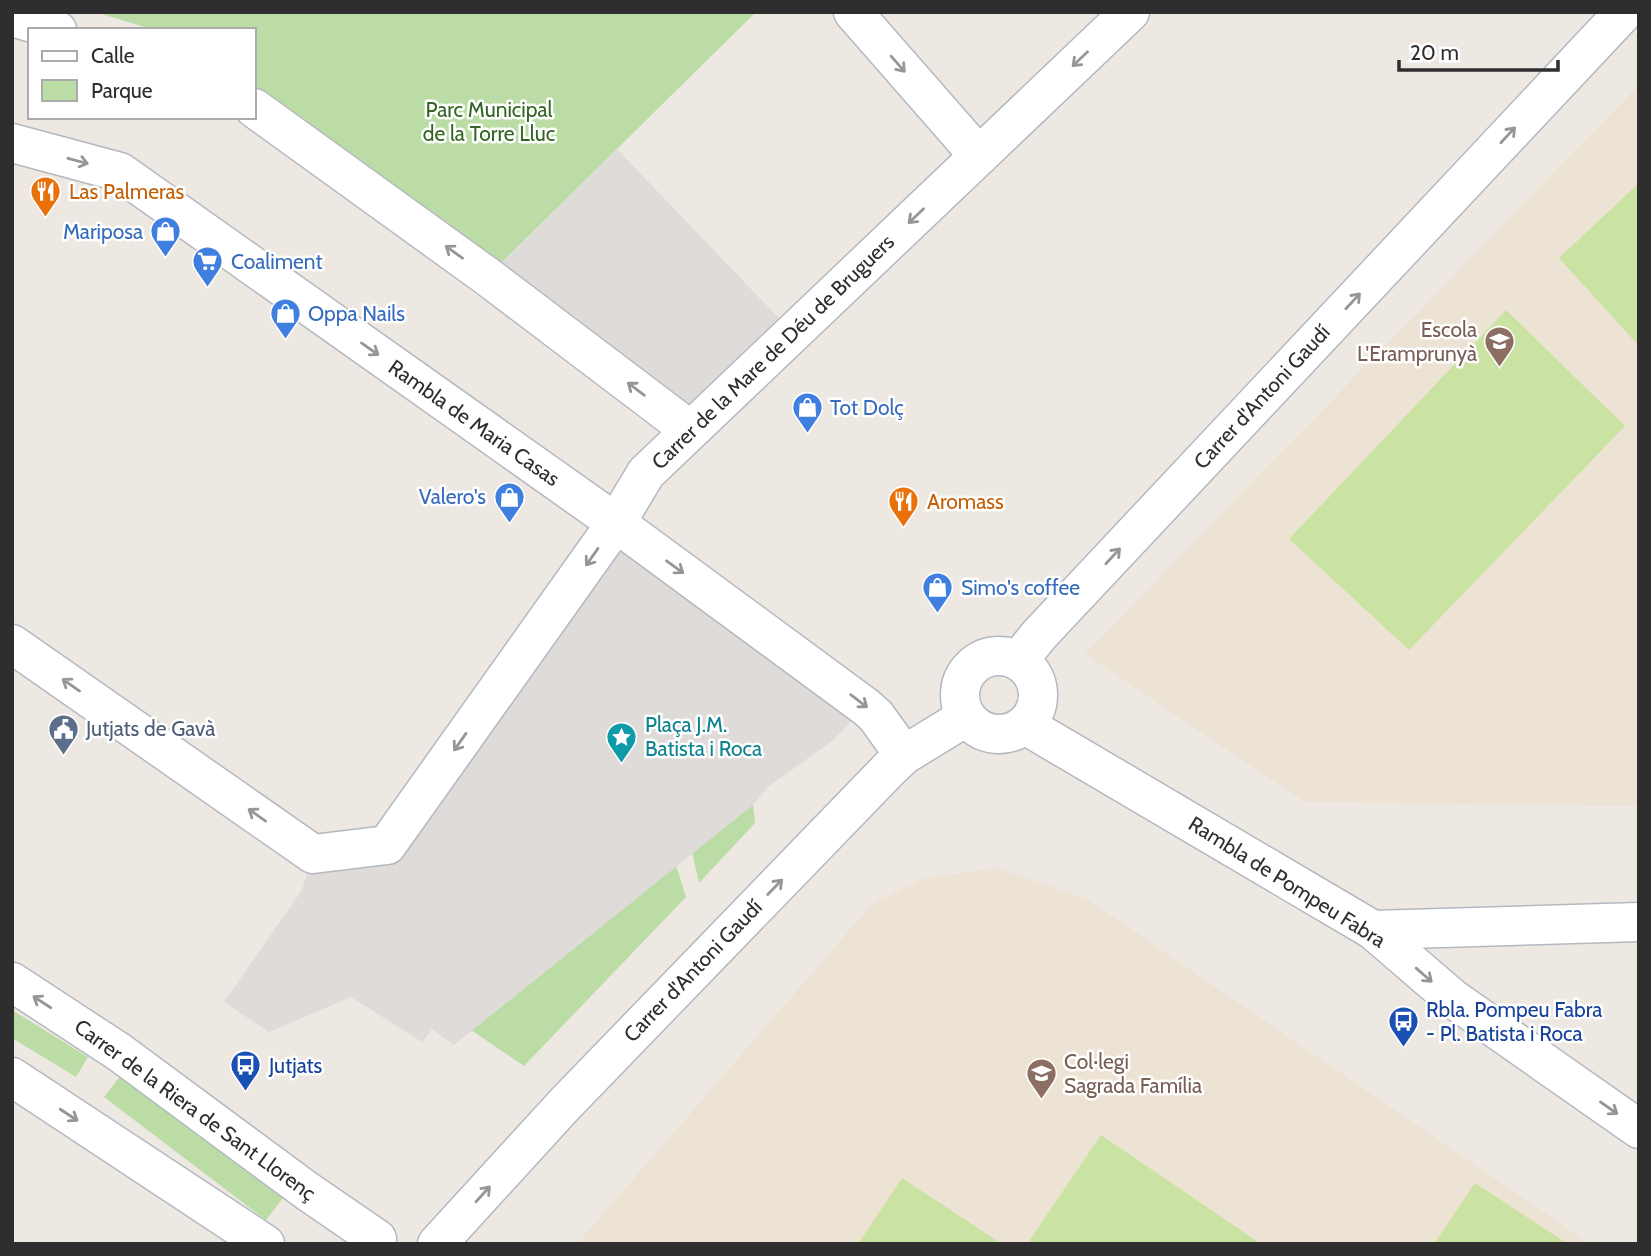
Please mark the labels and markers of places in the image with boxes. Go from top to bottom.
restaurant icon: Las Palmeras [29,175,63,219]
place label: Las Palmeras [69,179,185,204]
shop icon: Mariposa [149,215,183,259]
place label: Mariposa [63,219,143,244]
supermarket icon: Coaliment [191,245,225,289]
place label: Coaliment [231,249,323,274]
shop icon: Oppa Nails [268,297,302,341]
place label: Oppa Nails [308,301,405,326]
place label: Escola L'Eramprunyà [1357,317,1477,366]
school or university icon: Escola L'Eramprunyà [1483,325,1517,369]
shop icon: Tot Dolç [790,391,824,435]
place label: Tot Dolç [830,395,904,420]
shop icon: Valero's [492,480,526,524]
place label: Valero's [419,484,486,509]
restaurant icon: Aromass [887,485,921,529]
place label: Aromass [927,489,1004,514]
shop icon: Simo's coffee [921,571,955,615]
place label: Simo's coffee [961,575,1080,600]
public building icon: Jutjats de Gavà [46,712,80,756]
place label: Plaça J.M. Batista i Roca [645,712,762,761]
place label: Jutjats de Gavà [85,716,215,742]
place icon: Plaça J.M. Batista i Roca [605,720,639,764]
place label: Rbla. Pompeu Fabra - Pl. Batista i Roca [1426,997,1602,1046]
bus stop icon: Rbla. Pompeu Fabra - Pl. Batista i Roca [1386,1005,1420,1049]
bus stop icon: Jutjats [229,1049,263,1093]
place label: Col·legi Sagrada Família [1064,1049,1202,1098]
place label: Jutjats [268,1053,323,1079]
school or university icon: Col·legi Sagrada Família [1024,1057,1058,1101]

